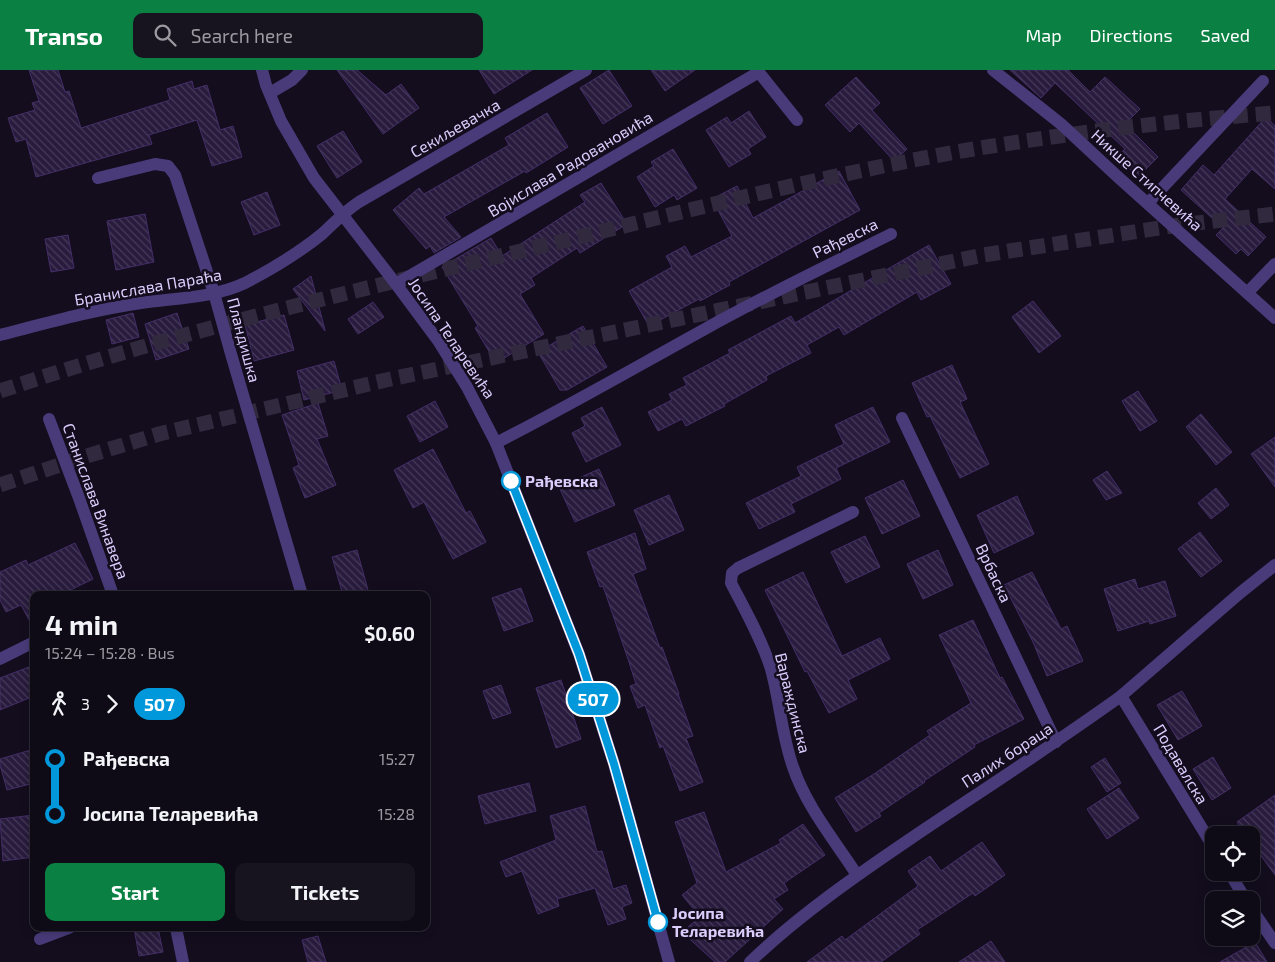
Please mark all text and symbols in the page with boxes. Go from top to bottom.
search box [133,13,483,58]
text: Transo [25,21,103,50]
icon: search [151,21,179,49]
text: Search here [191,24,293,47]
text: Map [1025,24,1062,46]
text: Directions [1090,24,1173,46]
text: Saved [1201,24,1250,46]
street label: Секиљевачка [406,94,503,161]
street label: Војислава Радовановића [484,107,656,221]
street label: Никше Стипчевића [1088,125,1207,234]
street label: Рађевска [809,214,881,262]
street label: Бранислава Параћа [73,264,223,309]
street label: Јосипа Теларевића [405,274,500,402]
street label: Пландишка [224,295,265,384]
street label: Станислава Винавера [59,420,134,581]
marker: Рађевска [501,471,521,491]
place label: Рађевска [525,471,598,491]
street label: Врбаска [973,540,1016,605]
text: 4 min [45,607,118,641]
text: $0.60 [364,622,415,645]
text: 15:24 – 15:28 · Bus [45,643,175,662]
street label: Вараждинска [772,651,815,755]
line badge: 507 [564,683,622,715]
text: 507 [578,688,608,710]
icon: walk [45,690,73,718]
icon: forward [98,690,126,718]
text: 507 [144,693,175,715]
text: 3 [81,694,90,713]
street label: Палих бораца [958,718,1056,791]
street label: Подавалска [1150,720,1213,807]
text: Рађевска [83,747,170,770]
text: 15:27 [379,749,415,768]
text: Јосипа Теларевића [83,802,258,825]
text: 15:28 [378,804,415,823]
map controls [1205,826,1260,946]
button: locate [1205,826,1260,881]
button: Start [45,863,225,921]
button: Tickets [235,863,415,921]
button: layers [1205,891,1260,946]
place label: Јосипа Теларевића [672,903,764,940]
marker: Јосипа Теларевића [648,912,668,932]

